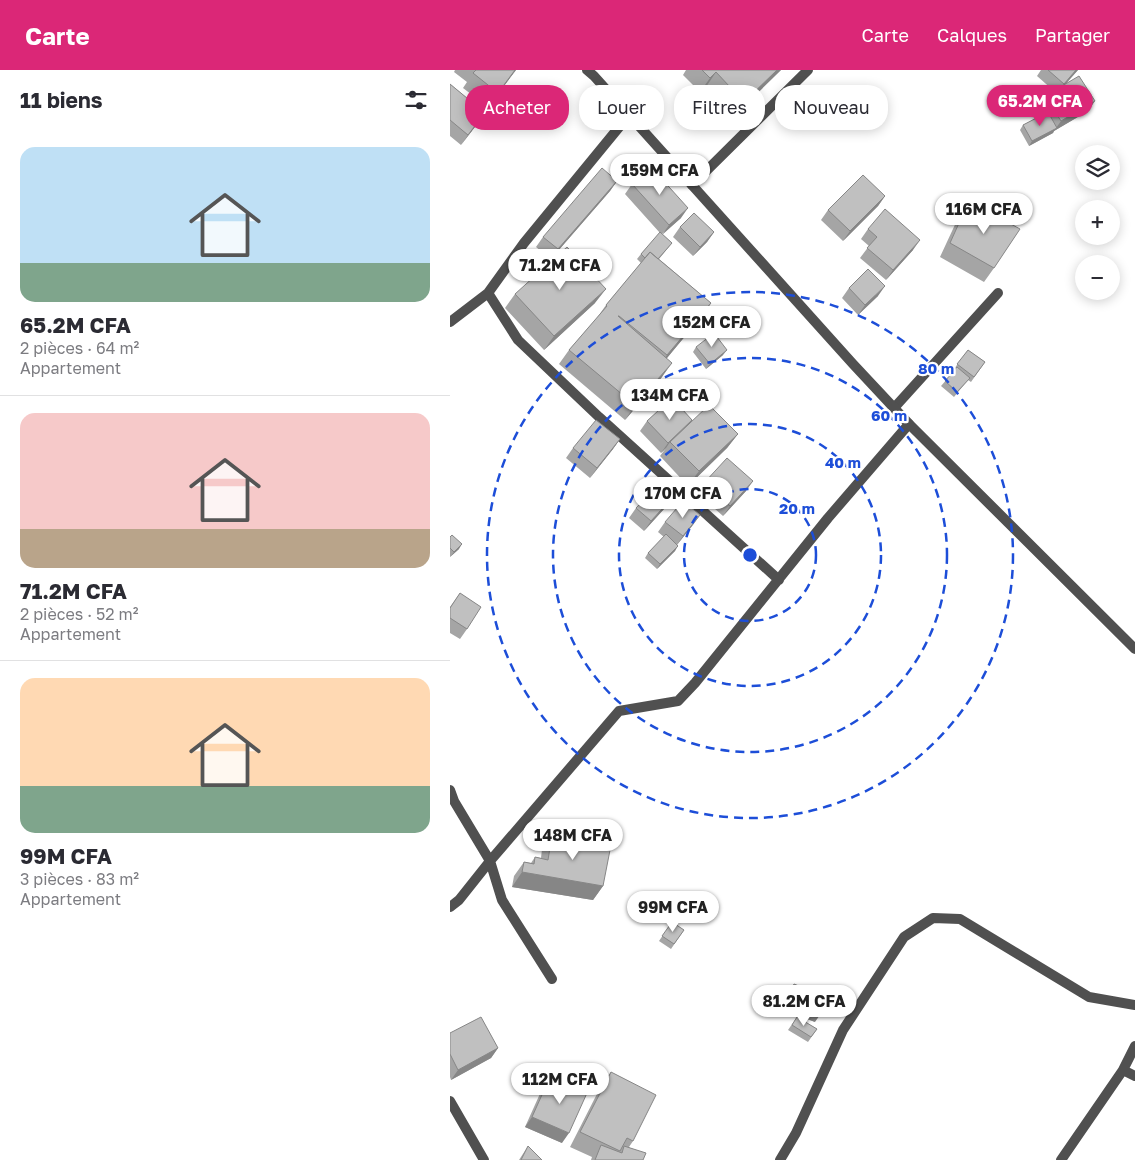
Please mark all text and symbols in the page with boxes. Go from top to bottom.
text: Carte [25,21,90,50]
text: Carte [862,24,909,46]
text: Calques [937,24,1007,46]
text: Partager [1035,24,1110,46]
chip: Acheter [465,85,569,130]
chip: Louer [579,85,664,130]
chip: Filtres [674,85,765,130]
chip: Nouveau [775,85,888,130]
pin: 65.2M CFA [983,85,1097,127]
icon: filters [402,86,430,114]
text: 11 biens [20,87,102,113]
text: 65.2M CFA [998,91,1082,111]
map controls [1075,145,1120,300]
button: layers [1075,145,1120,190]
pin: 159M CFA [608,154,712,196]
text: 159M CFA [621,160,699,180]
icon: home [180,180,270,270]
pin: 116M CFA [932,192,1036,235]
text: 116M CFA [946,199,1022,219]
button: + [1075,200,1120,245]
pin: 71.2M CFA [503,248,617,291]
text: 71.2M CFA [519,255,601,275]
button: − [1075,255,1120,300]
pin: 152M CFA [660,306,764,348]
text: 65.2M CFA [20,312,131,338]
text: 152M CFA [673,312,751,332]
text: 2 pièces · 64 m² [20,338,139,358]
text: Appartement [20,358,121,378]
text: 80 m [918,359,954,377]
pin: 134M CFA [618,378,722,421]
text: 134M CFA [631,385,709,405]
text: 60 m [871,406,907,424]
icon: home [180,445,270,535]
text: 40 m [825,453,861,471]
pin: 170M CFA [631,476,735,519]
text: 170M CFA [644,483,722,503]
text: 20 m [779,499,815,517]
centre of rings [741,546,759,564]
text: 71.2M CFA [20,578,127,604]
text: 2 pièces · 52 m² [20,604,138,624]
text: Appartement [20,624,121,644]
icon: home [180,710,270,800]
pin: 148M CFA [521,818,625,861]
text: 148M CFA [534,825,612,845]
text: 99M CFA [20,843,112,869]
text: 3 pièces · 83 m² [20,869,139,889]
text: Appartement [20,889,121,909]
pin: 99M CFA [627,890,719,933]
text: 99M CFA [638,897,708,917]
pin: 81.2M CFA [747,984,861,1027]
text: 81.2M CFA [762,991,846,1011]
pin: 112M CFA [508,1062,612,1105]
text: 112M CFA [522,1069,598,1089]

